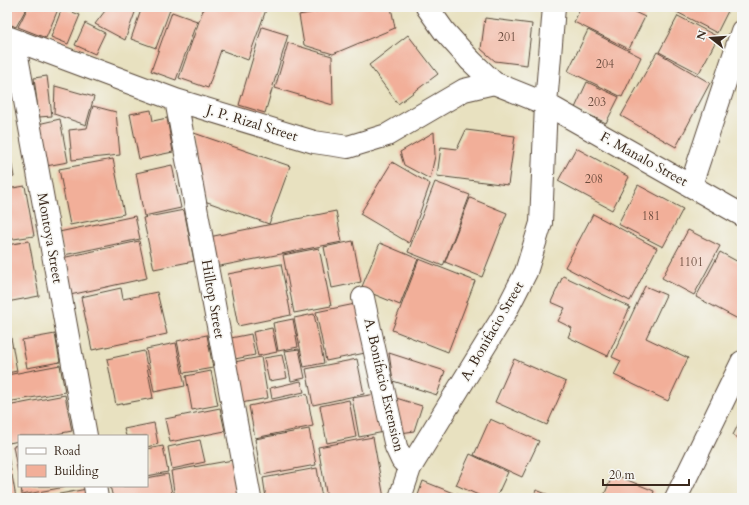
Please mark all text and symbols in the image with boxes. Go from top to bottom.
north arrow [691,18,731,58]
text: N [693,28,711,42]
house number: 201 [498,29,516,45]
house number: 204 [596,56,614,72]
house number: 203 [588,94,606,110]
street label: J. P. Rizal Street [202,100,301,146]
street label: F. Manalo Street [597,127,692,191]
house number: 208 [585,171,603,187]
street label: Montoya Street [33,191,67,285]
house number: 181 [642,208,660,224]
house number: 1101 [679,254,703,270]
street label: Hilltop Street [197,258,229,340]
street label: A. Bonifacio Street [456,277,528,384]
street label: A. Bonifacio Extension [359,316,409,454]
legend [18,435,148,487]
text: Road [54,443,81,459]
scale bar [603,461,689,487]
text: Building [54,463,99,479]
text: 20 m [609,467,636,483]

